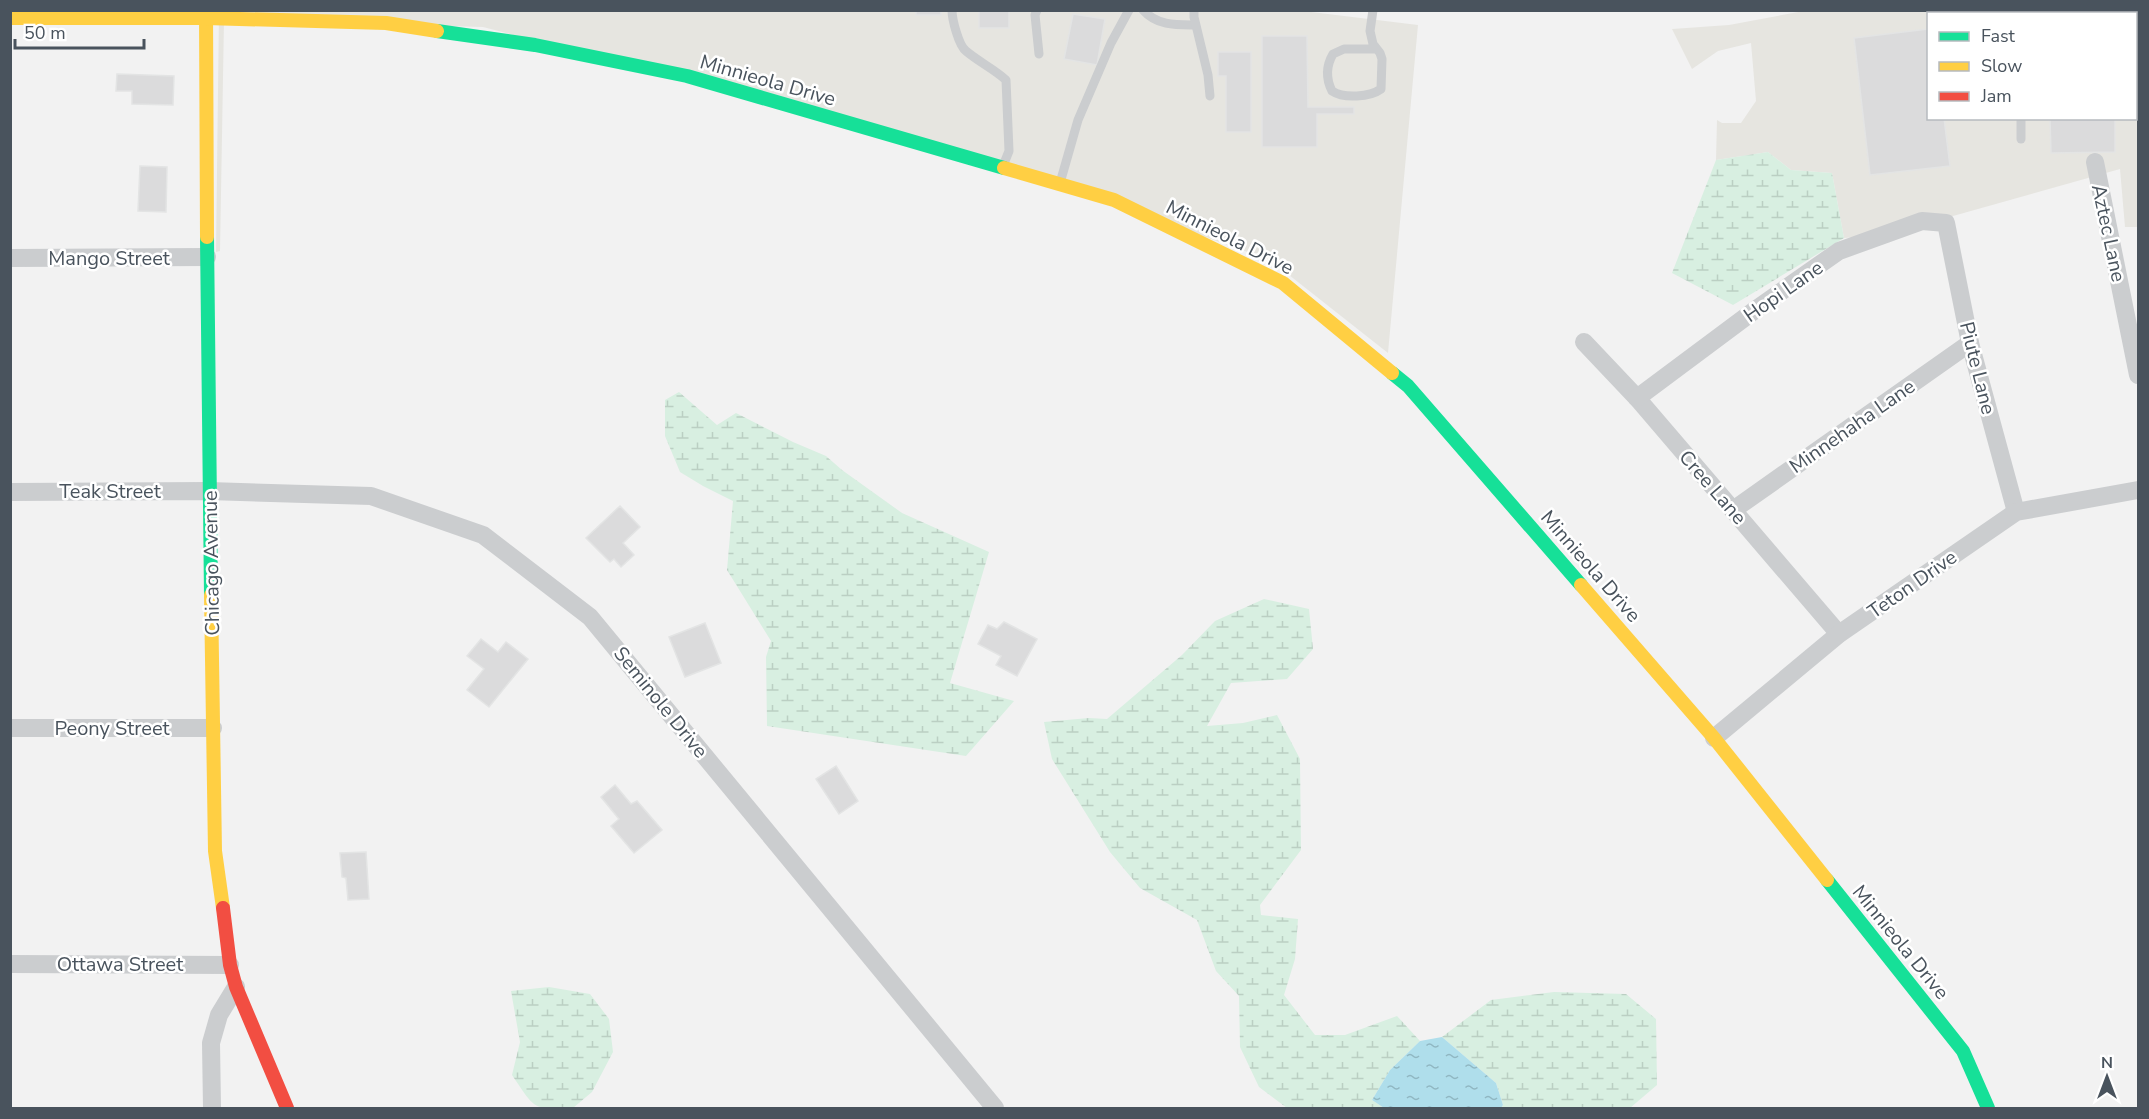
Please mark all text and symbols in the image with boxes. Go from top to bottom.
scale bar [15,12,144,50]
legend [1927,12,2137,120]
text: 50 m [24,21,66,45]
text: Fast [1981,24,2016,48]
street label: Minnieola Drive [697,48,839,113]
text: Slow [1981,54,2022,78]
text: Jam [1980,84,2012,108]
street label: Aztec Lane [2085,182,2132,284]
street label: Minnieola Drive [1161,194,1298,281]
street label: Mango Street [48,245,171,272]
street label: Hopi Lane [1738,254,1828,329]
street label: Piute Lane [1953,319,2002,417]
street label: Minnehaha Lane [1784,373,1920,480]
street label: Cree Lane [1673,444,1752,530]
street label: Teak Street [59,478,162,505]
street label: Chicago Avenue [197,490,226,636]
street label: Minnieola Drive [1535,505,1647,628]
street label: Teton Drive [1862,544,1962,625]
street label: Seminole Drive [607,641,714,764]
street label: Peony Street [54,715,171,742]
street label: Minnieola Drive [1846,879,1955,1005]
street label: Ottawa Street [57,951,184,978]
north arrow [2077,1047,2137,1107]
text: N [2101,1052,2113,1074]

